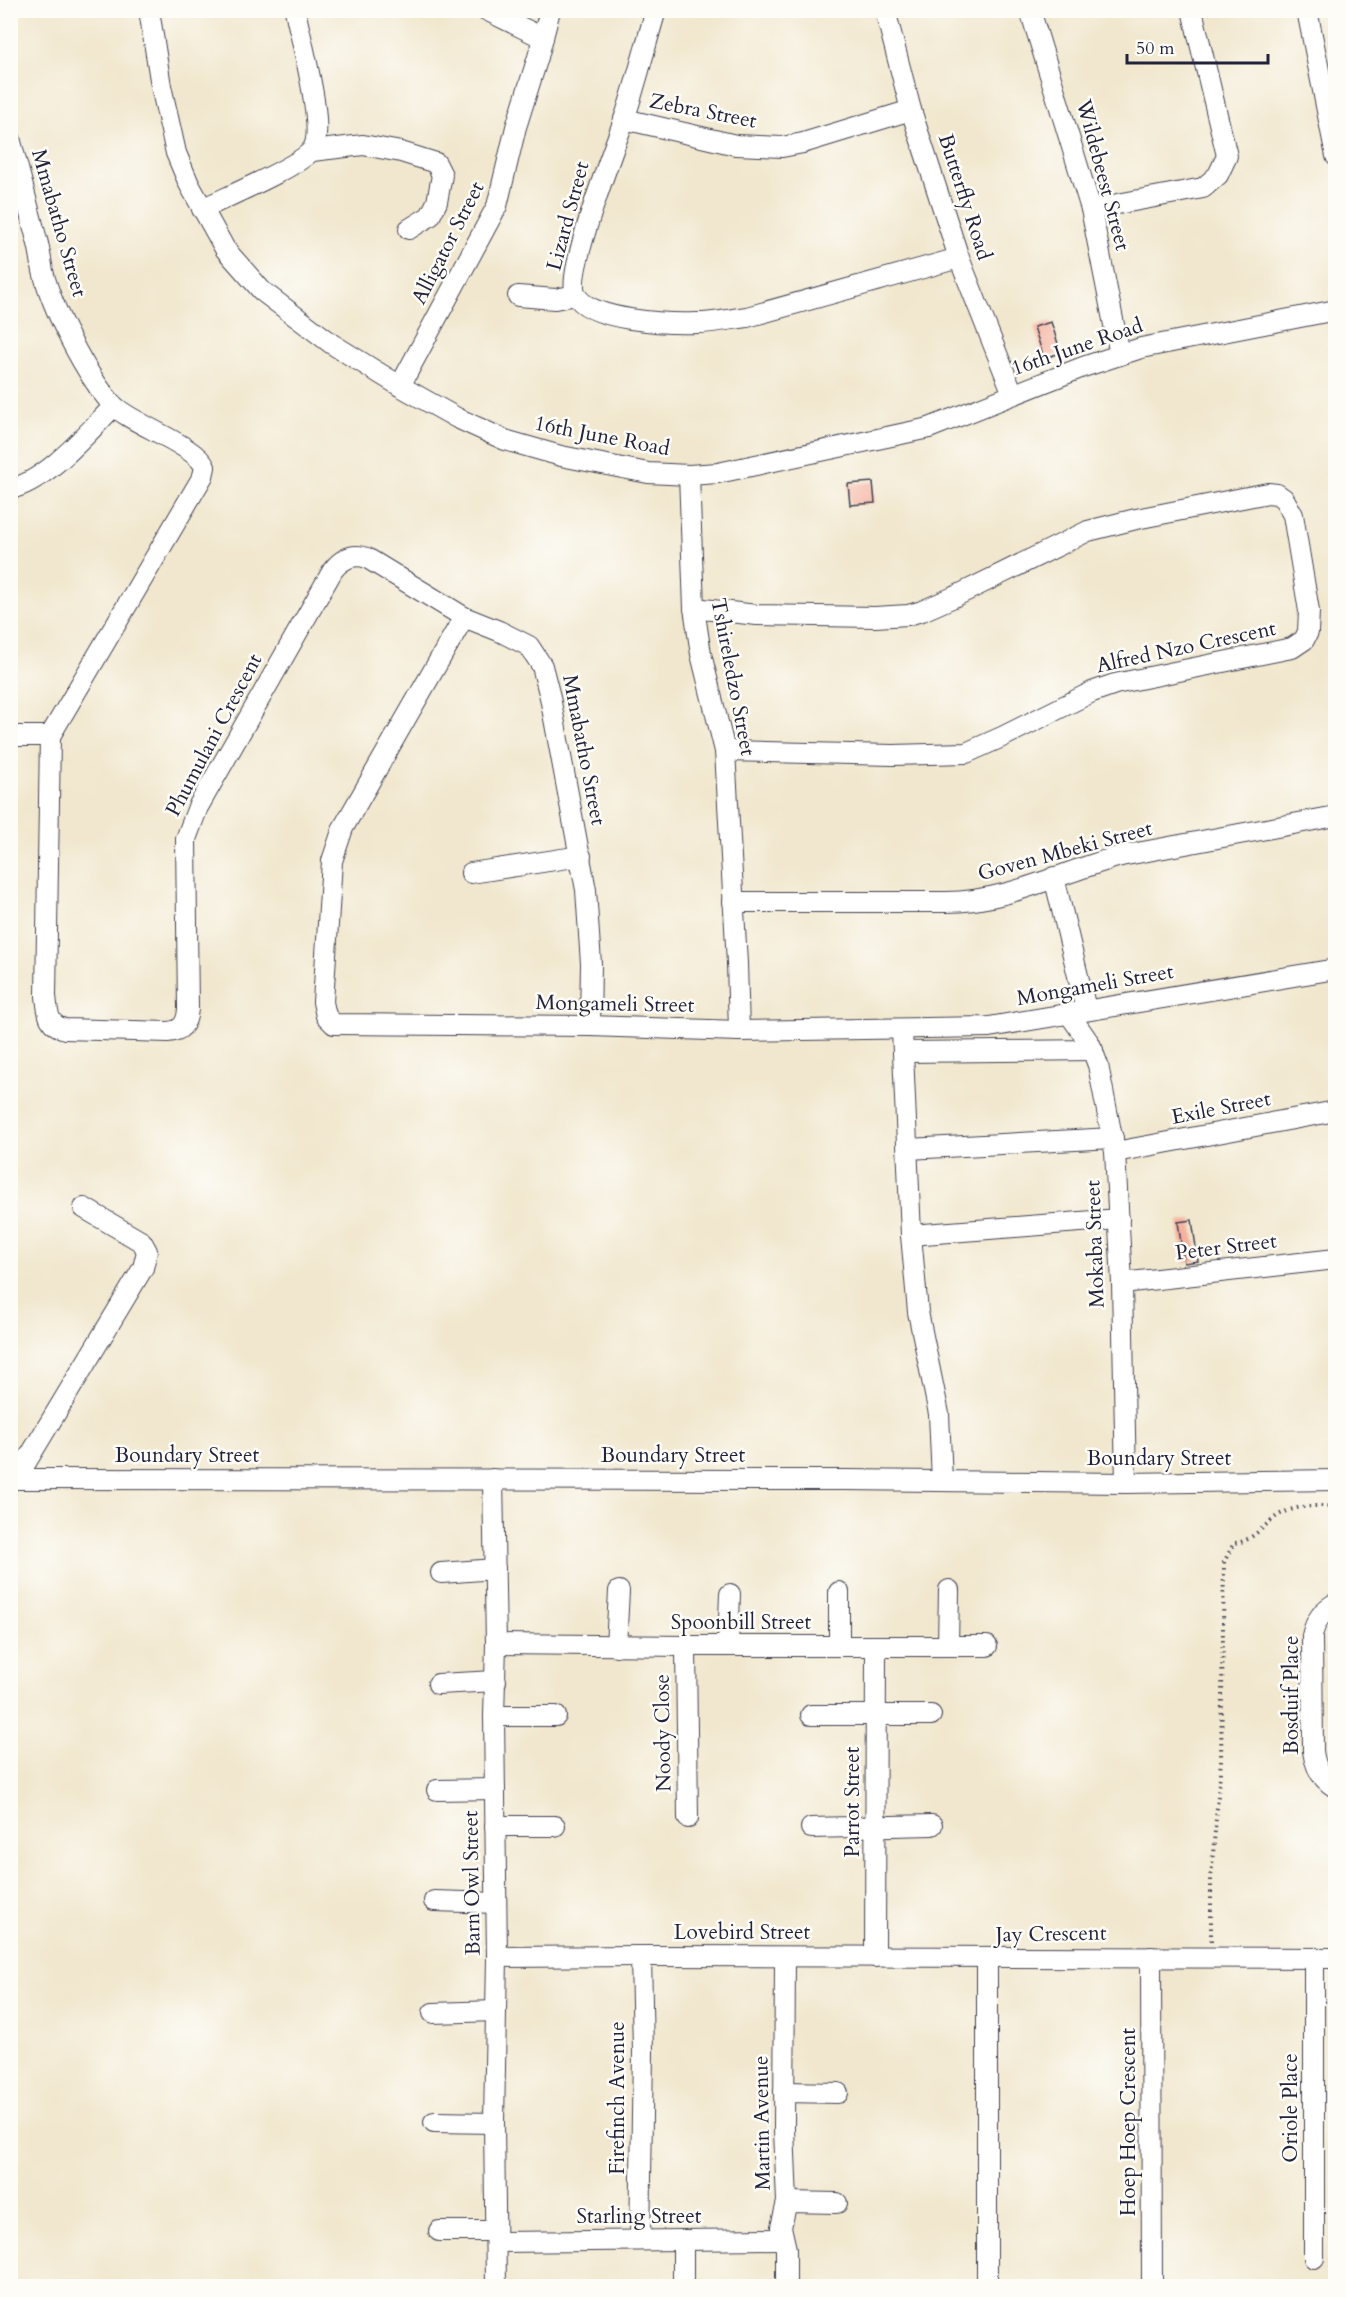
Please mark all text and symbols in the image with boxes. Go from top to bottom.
scale bar [1127,27,1268,65]
text: 50 m [1136,36,1175,61]
street label: Zebra Street [647,86,759,136]
street label: Wildebeest Street [1069,95,1137,254]
street label: Butterfly Road [931,130,999,264]
street label: Mmabatho Street [24,146,94,301]
street label: Lizard Street [539,158,597,274]
street label: Alligator Street [405,176,492,309]
street label: 16th June Road [1007,311,1147,383]
street label: 16th June Road [532,409,672,463]
street label: Tshireledzo Street [704,596,763,759]
street label: Alfred Nzo Crescent [1094,614,1279,680]
street label: Phumulani Crescent [159,648,269,822]
street label: Mmabatho Street [555,672,613,828]
street label: Goven Mbeki Street [975,814,1156,888]
street label: Mongameli Street [1014,957,1176,1013]
street label: Mongameli Street [535,988,695,1020]
street label: Exile Street [1169,1084,1273,1132]
street label: Mokaba Street [1078,1179,1112,1308]
street label: Peter Street [1174,1226,1279,1268]
street label: Boundary Street [115,1441,259,1470]
street label: Boundary Street [601,1441,745,1470]
street label: Boundary Street [1087,1444,1231,1473]
street label: Spoonbill Street [671,1608,812,1637]
street label: Bosduif Place [1277,1635,1306,1755]
street label: Noody Close [647,1674,679,1792]
street label: Parrot Street [838,1746,867,1857]
street label: Barn Owl Street [456,1810,488,1956]
street label: Lovebird Street [674,1918,811,1947]
street label: Jay Crescent [992,1919,1107,1950]
street label: Firefinch Avenue [603,2021,632,2175]
street label: Hoep Hoep Crescent [1114,2027,1143,2216]
street label: Oriole Place [1276,2053,1305,2163]
street label: Martin Avenue [746,2055,778,2191]
street label: Starling Street [576,2202,702,2231]

